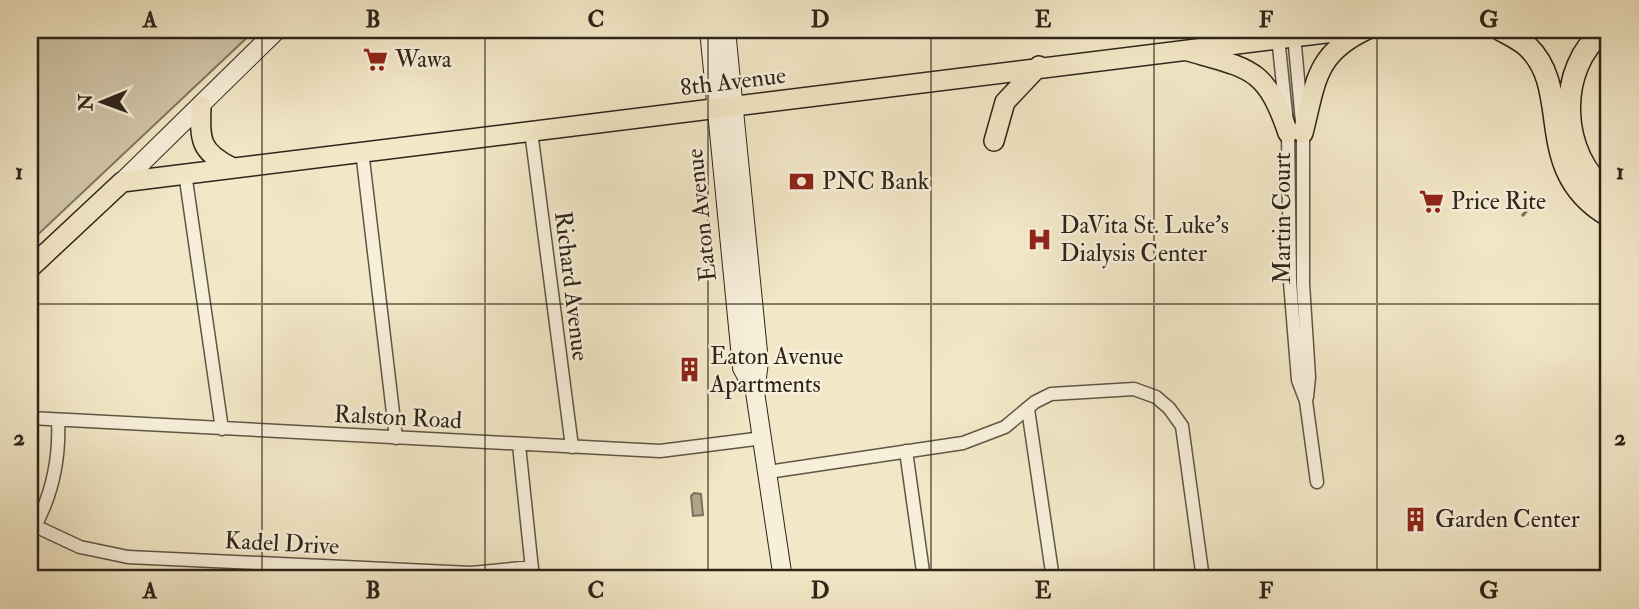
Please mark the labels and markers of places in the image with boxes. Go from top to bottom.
place label: Wawa [394,44,453,75]
supermarket icon: Wawa [361,45,389,73]
place label: PNC Bank [822,166,930,197]
bank icon: PNC Bank [788,167,816,195]
place label: Price Rite [1451,186,1546,217]
supermarket icon: Price Rite [1417,187,1445,215]
place label: DaVita St. Luke's Dialysis Center [1060,210,1229,269]
hospital icon: DaVita St. Luke's Dialysis Center [1026,225,1054,253]
place label: Eaton Avenue Apartments [709,341,843,400]
building icon: Eaton Avenue Apartments [676,356,704,384]
place label: Garden Center [1435,504,1580,535]
building icon: Garden Center [1401,505,1429,533]

